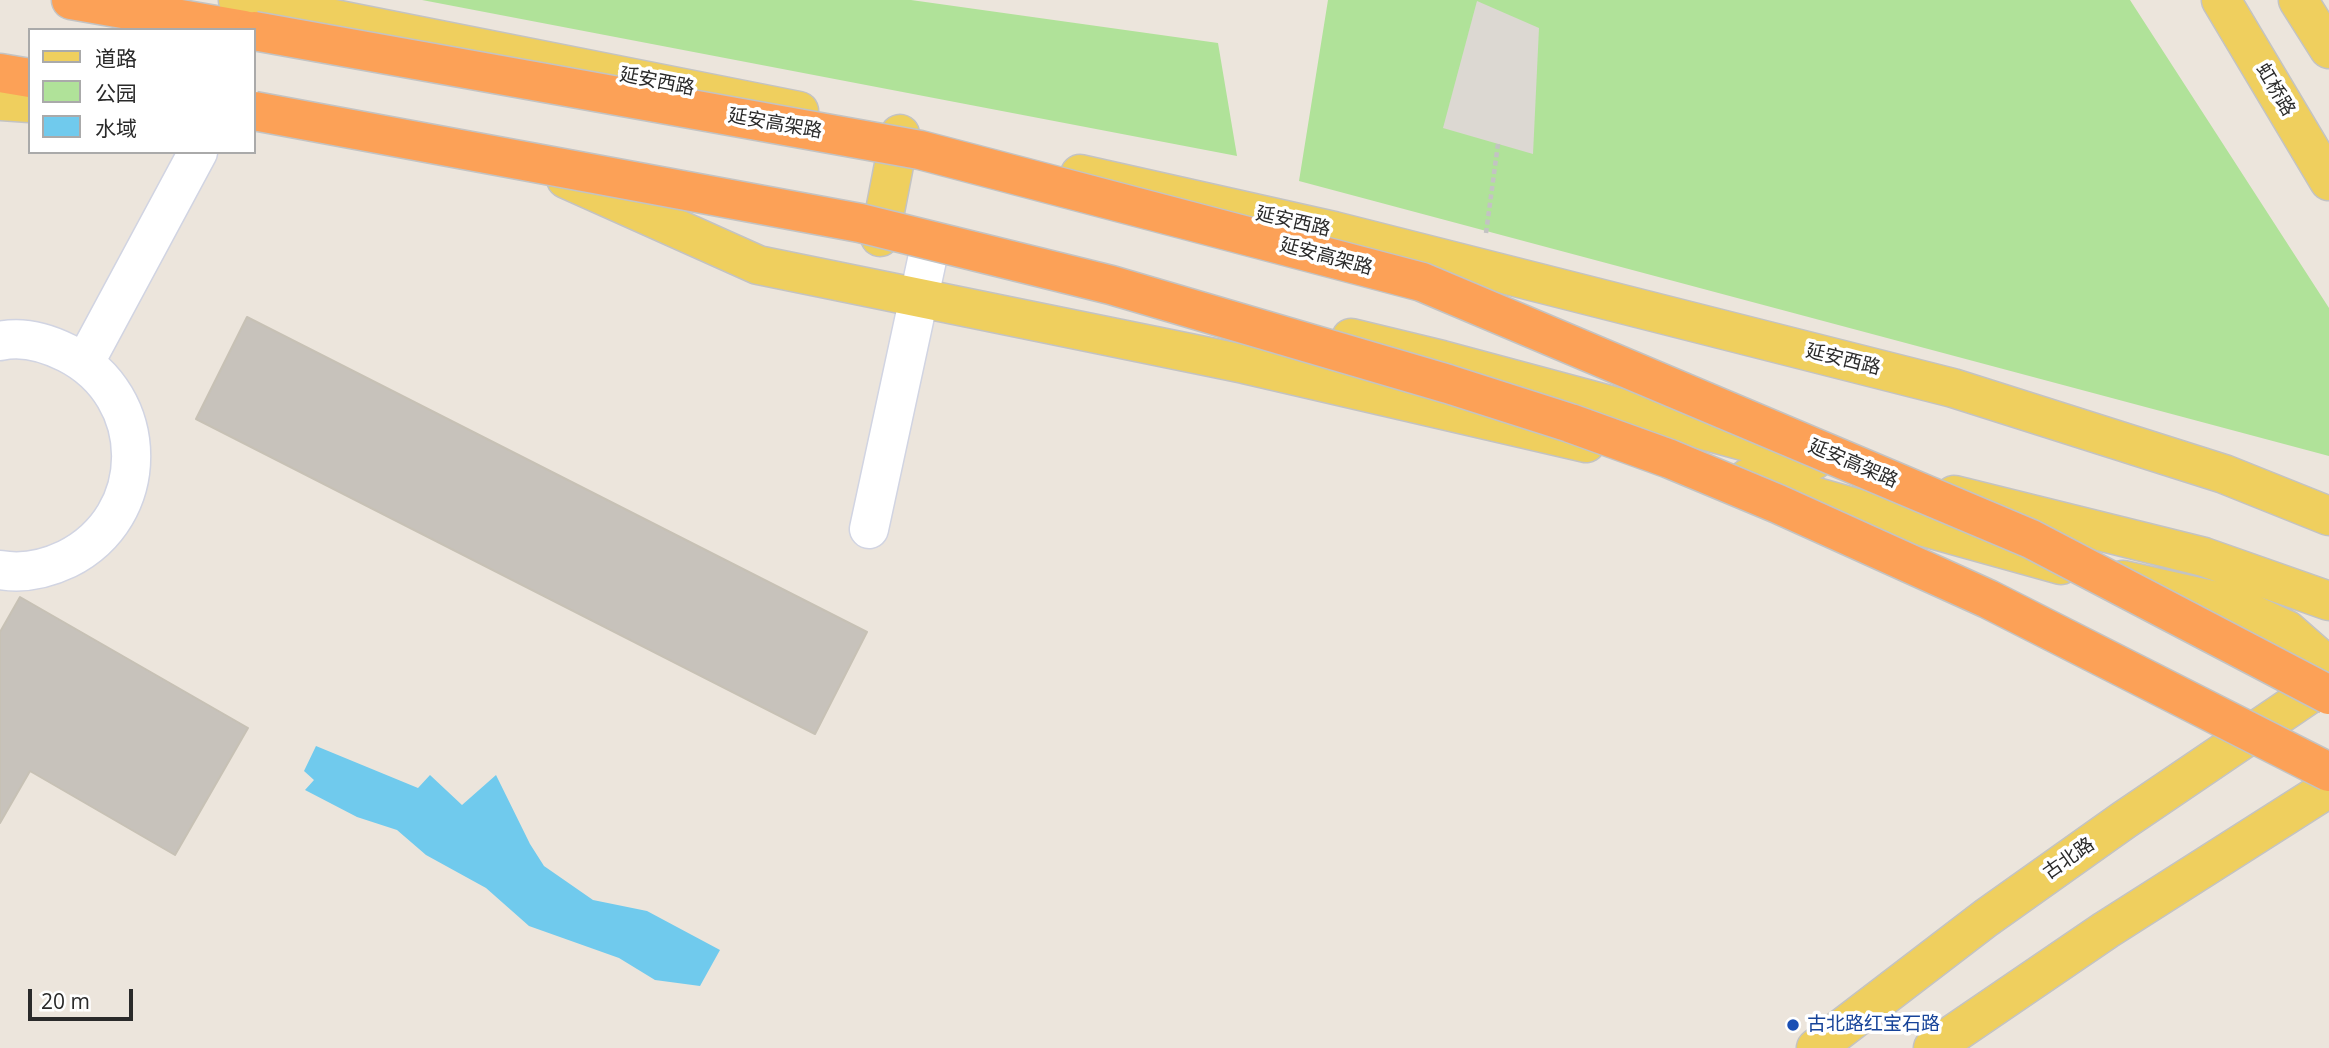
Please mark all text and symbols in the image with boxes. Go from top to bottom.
legend [28,28,256,154]
text: 道路 [95,44,137,72]
street label: 虹桥路 [2251,60,2299,120]
street label: 延安西路 [618,64,696,100]
text: 公园 [95,79,137,107]
street label: 延安高架路 [726,105,824,143]
text: 水域 [95,114,137,142]
street label: 延安西路 [1253,202,1333,242]
street label: 延安高架路 [1277,234,1375,280]
street label: 延安西路 [1803,340,1883,380]
street label: 延安高架路 [1805,435,1901,493]
street label: 古北路 [2039,833,2099,885]
scale bar [32,974,136,1018]
text: 20 m [41,987,90,1015]
place label: 古北路红宝石路 [1807,1014,1940,1036]
marker: 古北路红宝石路 [1785,1017,1801,1033]

